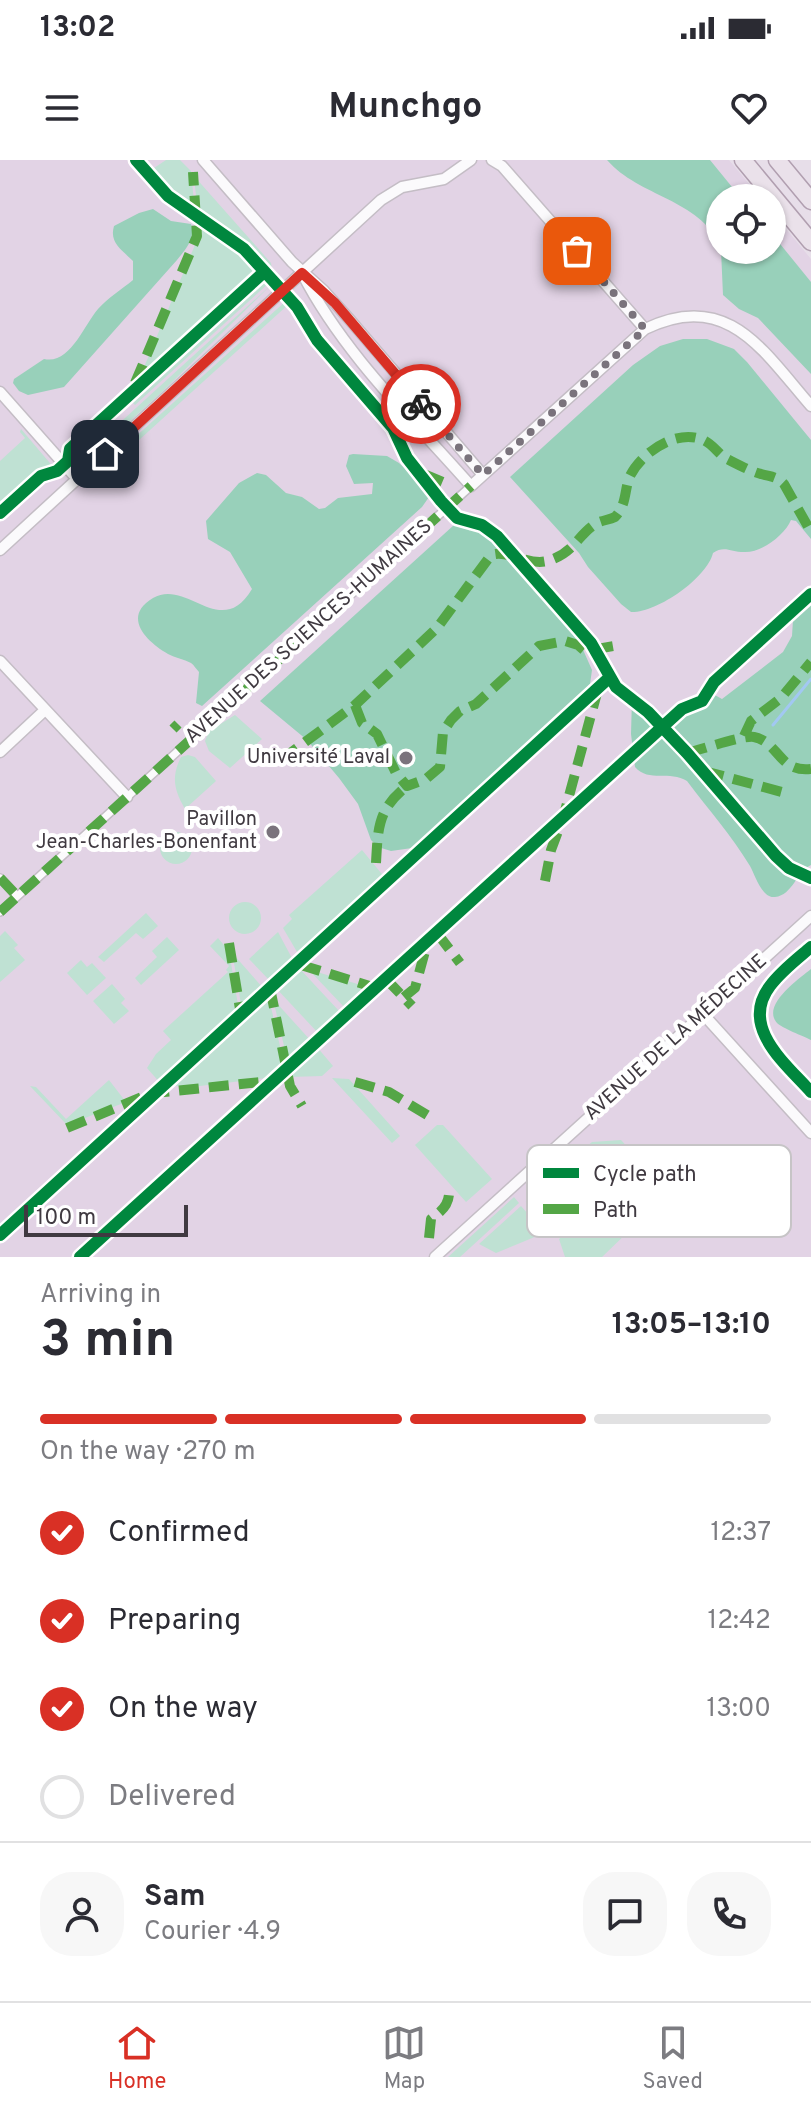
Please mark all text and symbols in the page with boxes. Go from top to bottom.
text: 13:02 [40,10,115,47]
text: Munchgo [329,85,482,131]
icon: menu [40,86,84,130]
icon: heart [727,86,771,130]
map controls [706,184,786,264]
button: locate [706,184,786,264]
pin [543,217,611,285]
icon: bag [555,229,599,273]
courier [381,364,461,444]
icon: bike [399,382,443,426]
pin [71,420,139,488]
icon: home [83,432,127,476]
street label: AVENUE DES SCIENCES-HUMAINES [180,514,438,750]
place label: Université Laval [247,745,390,771]
marker: Université Laval [397,749,415,767]
place label: Pavillon Jean-Charles-Bonenfant [36,807,257,856]
marker: Pavillon Jean-Charles-Bonenfant [264,823,282,841]
street label: AVENUE DE LA MÉDECINE [578,947,773,1127]
legend [527,1145,791,1237]
text: Cycle path [593,1162,697,1189]
text: Path [593,1198,638,1225]
scale bar [24,1201,188,1237]
text: 100 m [36,1205,96,1232]
text: Arriving in [40,1279,161,1312]
text: 13:05–13:10 [612,1307,771,1344]
text: 3 min [40,1309,175,1375]
text: On the way · 270 m [40,1436,255,1469]
icon: check [40,1511,84,1555]
text: Confirmed [108,1515,250,1552]
text: 12:37 [711,1517,771,1550]
icon: check [40,1599,84,1643]
text: Preparing [108,1603,241,1640]
text: 12:42 [707,1605,771,1638]
icon: check [40,1687,84,1731]
text: On the way [108,1691,258,1728]
text: 13:00 [707,1693,771,1726]
text: Delivered [108,1779,236,1816]
button: person [40,1872,124,1956]
button: chat [583,1872,667,1956]
button: phone [687,1872,771,1956]
text: Sam [144,1879,206,1916]
text: Courier · 4.9 [144,1916,281,1949]
tab: Home [108,2021,166,2096]
tab: Map [382,2021,426,2096]
tab: Saved [643,2021,703,2096]

